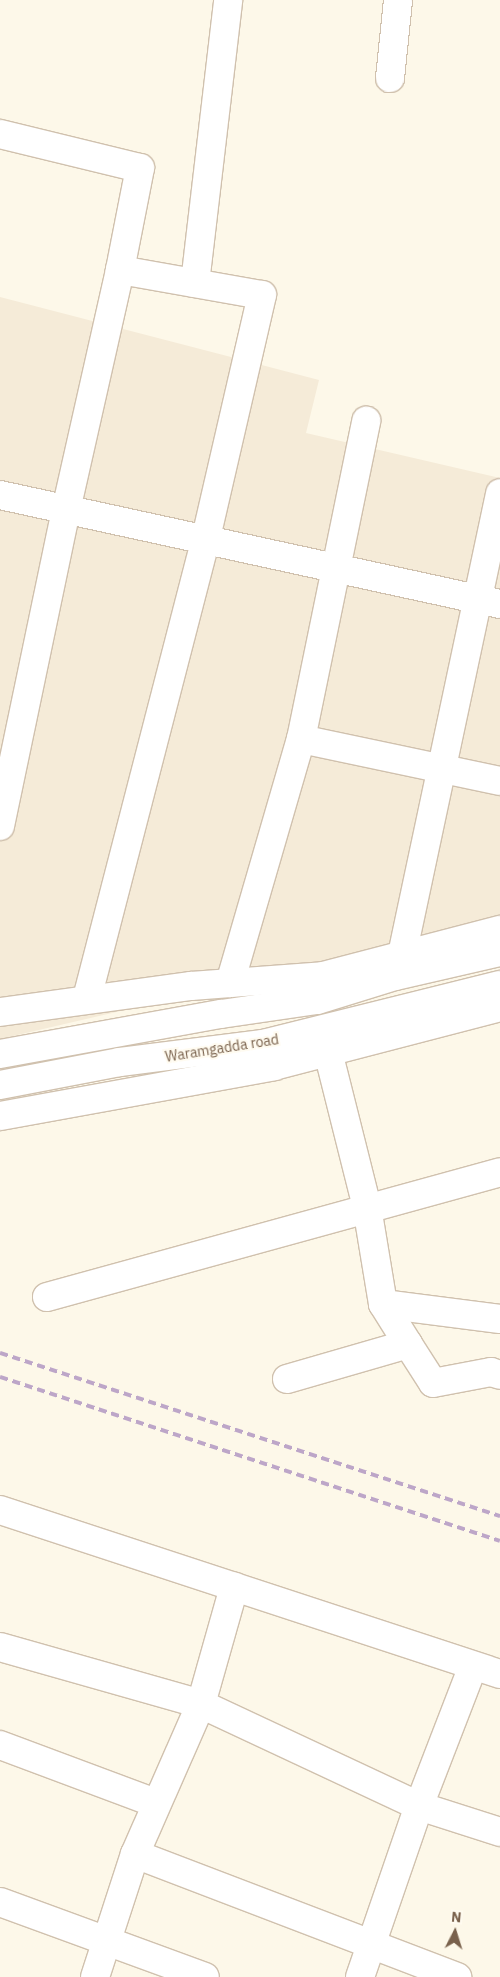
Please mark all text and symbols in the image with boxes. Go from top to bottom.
street label: Waramgadda road [164,1031,280,1065]
north arrow [430,1907,480,1957]
text: N [450,1908,462,1926]

